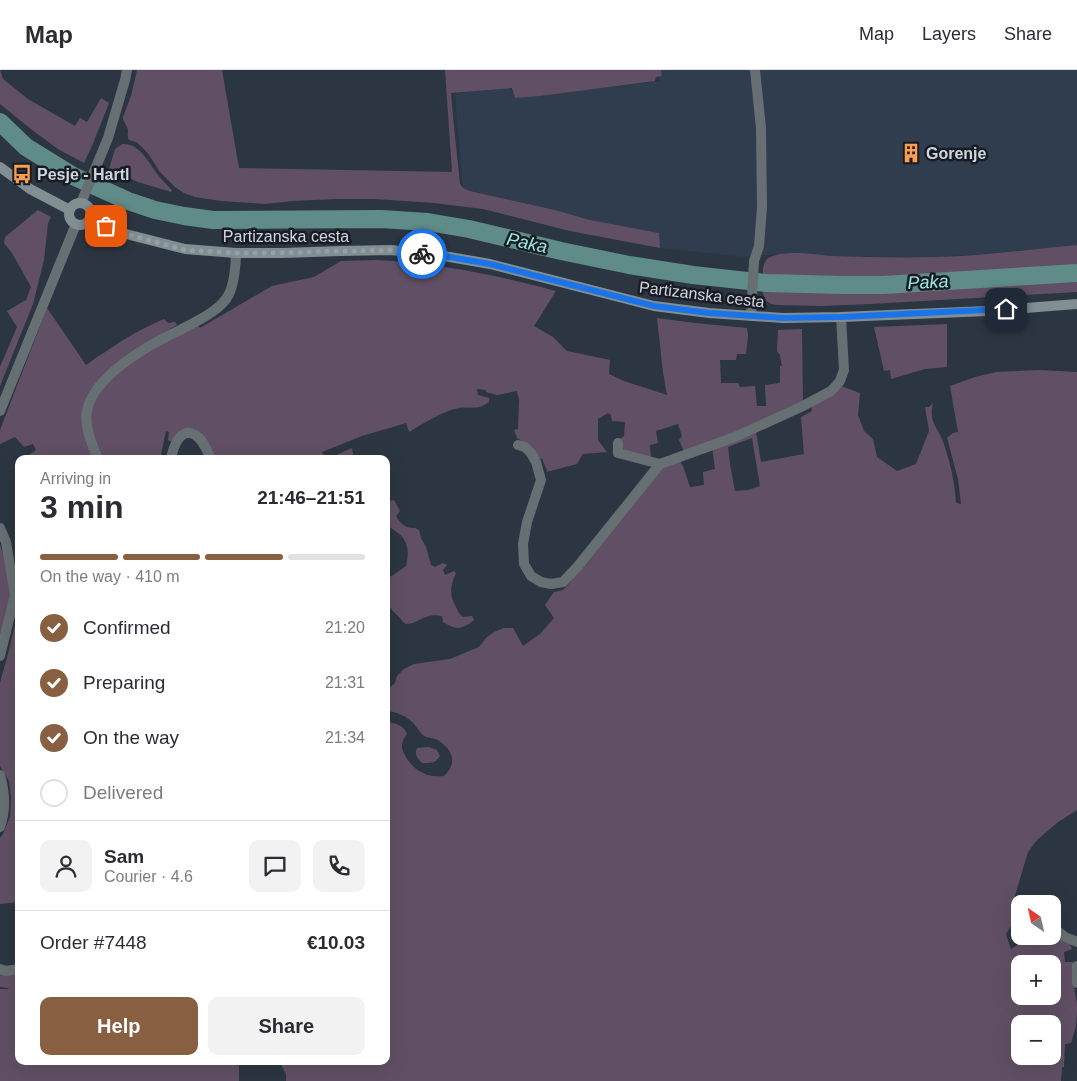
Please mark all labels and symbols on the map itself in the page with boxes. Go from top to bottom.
building icon: Gorenje [900,142,922,164]
place label: Gorenje [926,145,987,162]
bus stop icon: Pesje - Hartl [11,163,33,185]
place label: Pesje - Hartl [37,166,129,183]
pin [85,205,127,247]
street label: Partizanska cesta [223,228,349,245]
courier [397,229,447,279]
water label: Paka [505,229,549,257]
water label: Paka [907,271,949,293]
street label: Partizanska cesta [638,278,766,311]
pin [985,288,1027,330]
north arrow [1011,895,1061,945]

